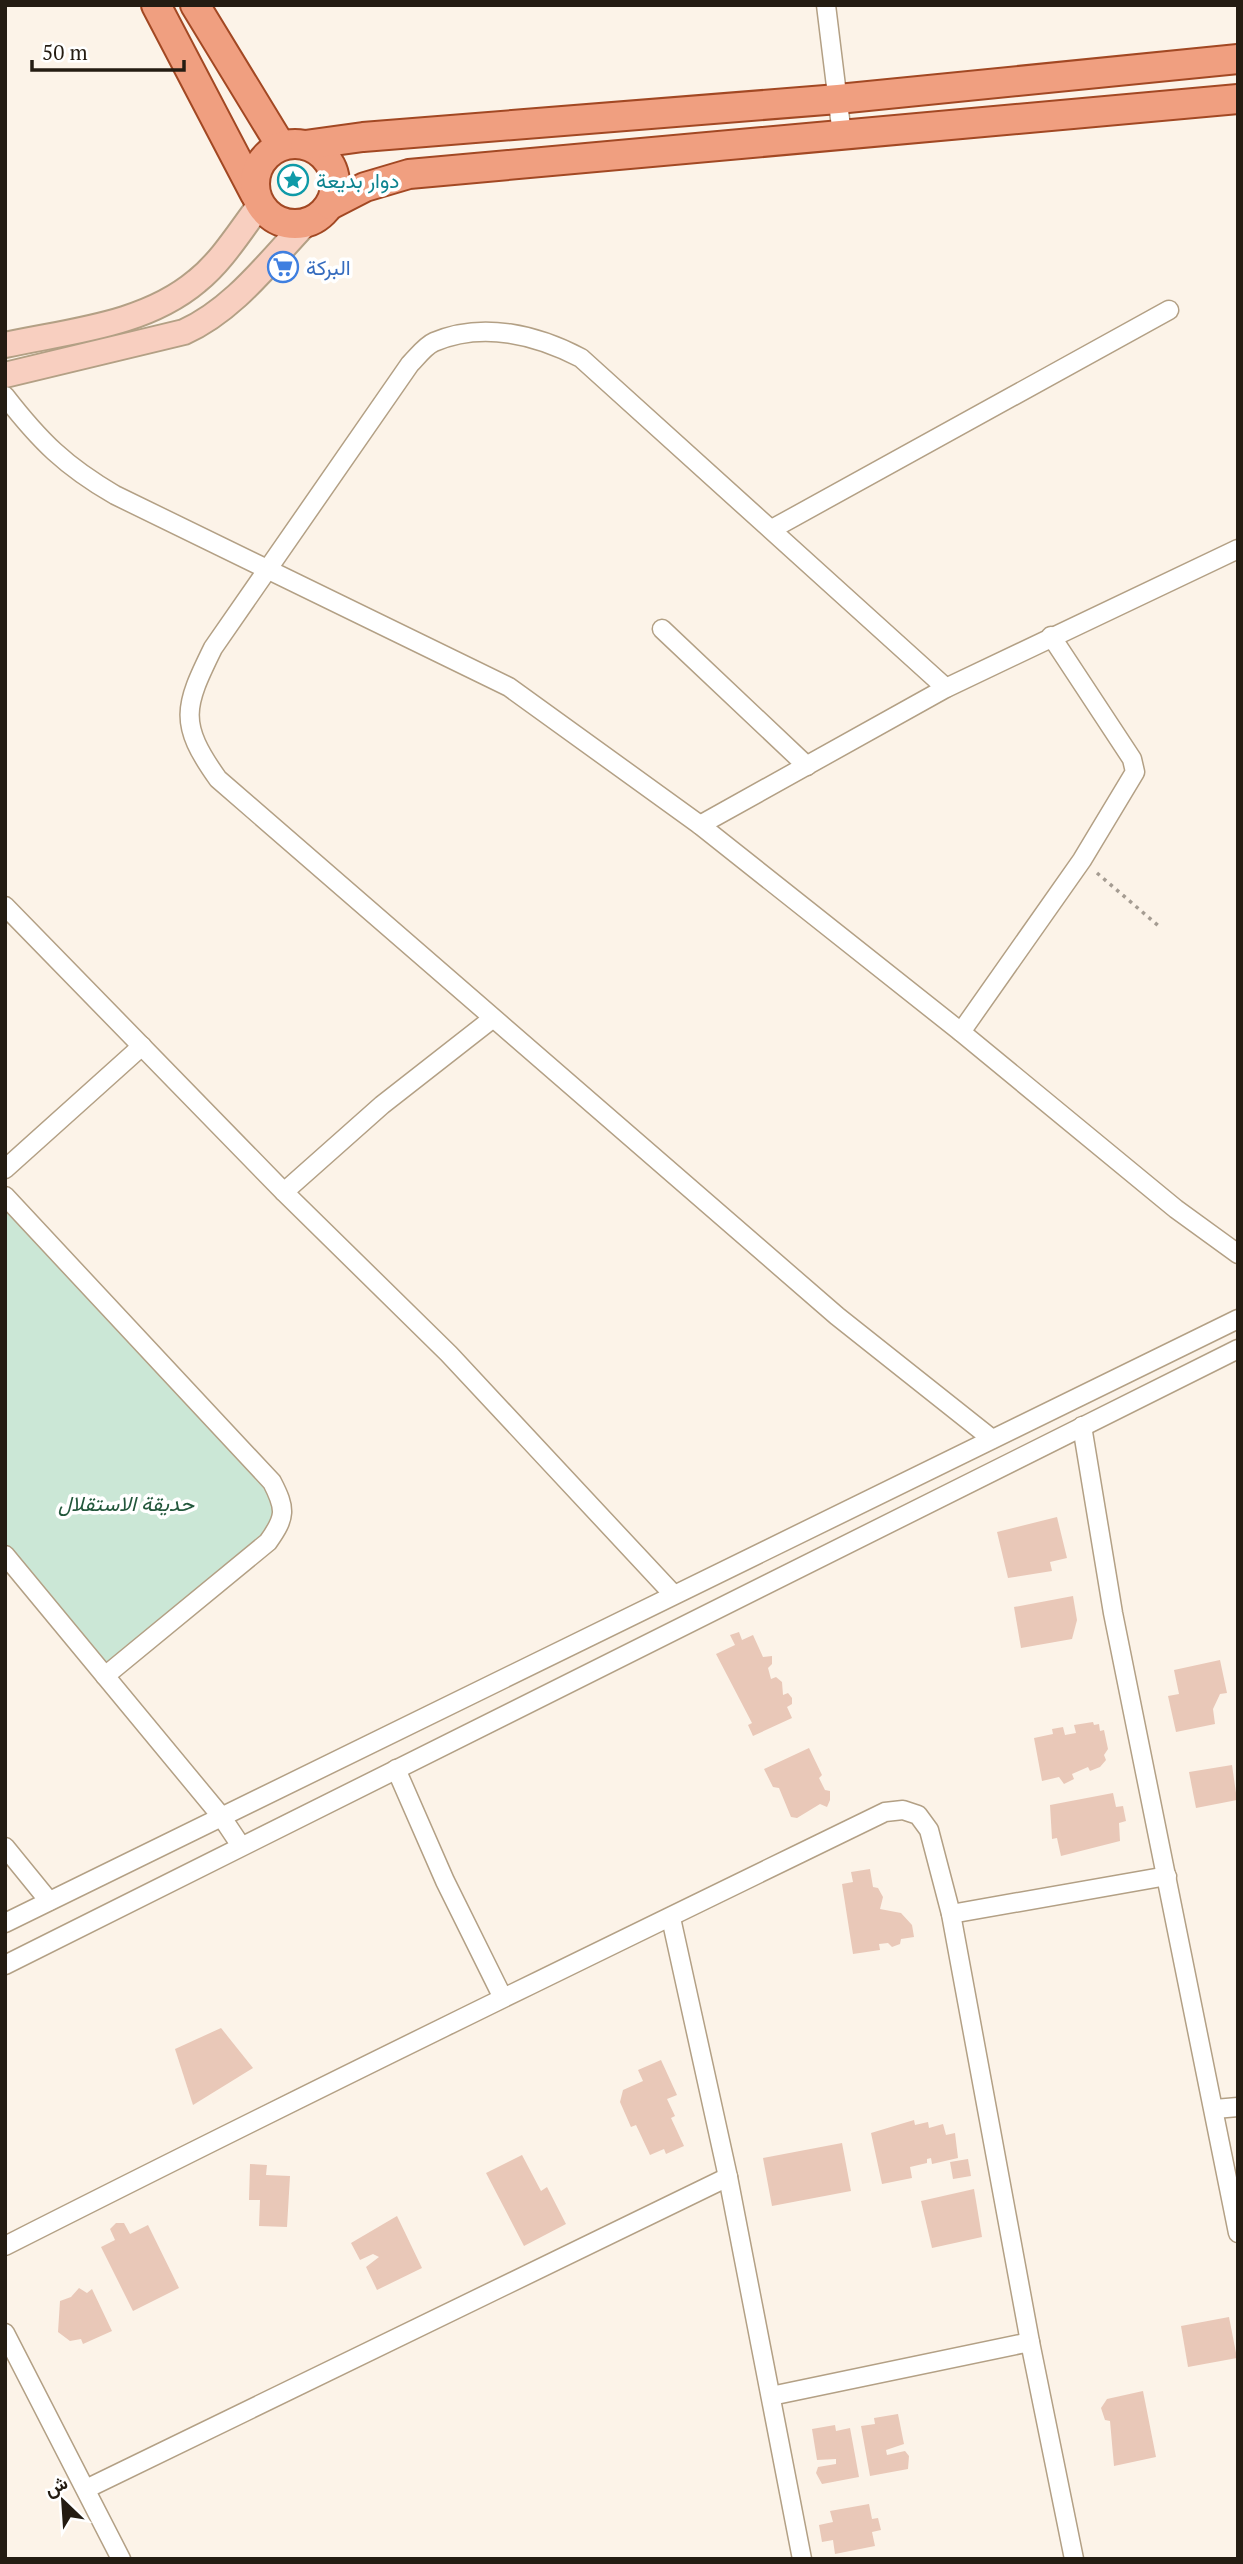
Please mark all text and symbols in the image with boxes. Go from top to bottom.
scale bar [32,28,184,72]
text: 50 m [42,38,88,66]
place icon: دوار بديعة [276,163,310,197]
place label: دوار بديعة [316,166,399,194]
supermarket icon: البركة [266,250,300,284]
place label: البركة [306,253,351,281]
park label: حديقة الاستقلال [58,1489,195,1517]
north arrow [28,2466,98,2536]
text: ش [40,2469,71,2501]

